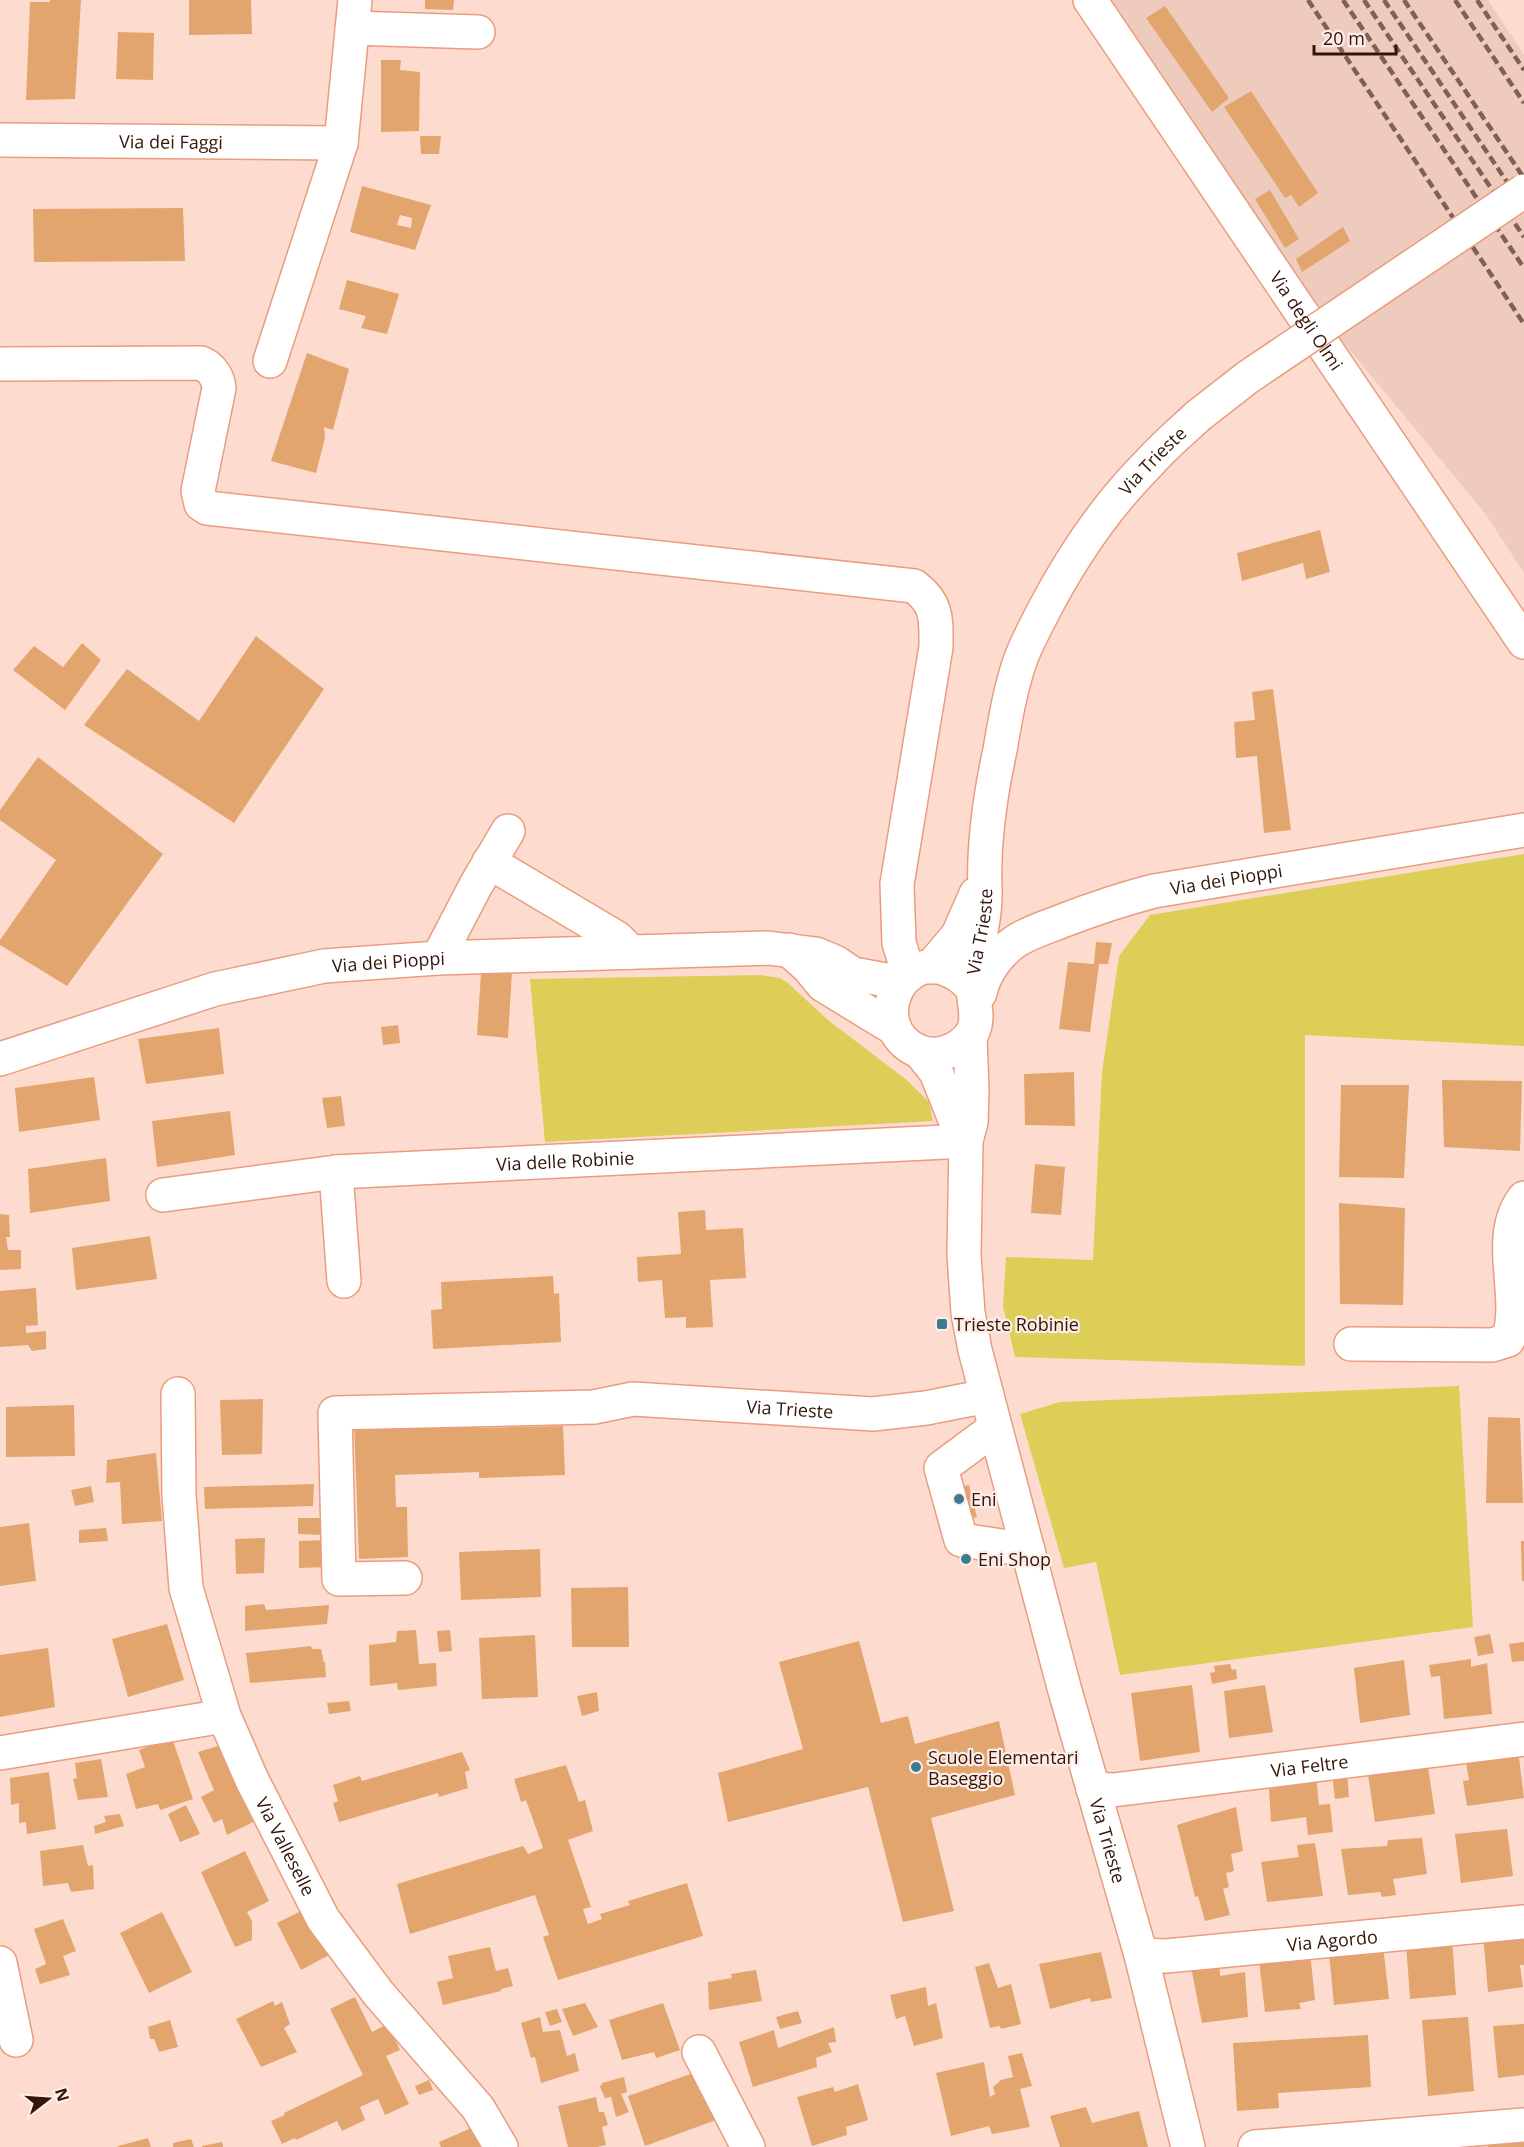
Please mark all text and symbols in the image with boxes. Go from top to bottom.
scale bar [1314,18,1396,56]
text: 20 m [1323,26,1365,50]
street label: Via dei Faggi [119,129,223,154]
street label: Via degli Olmi [1265,266,1349,375]
street label: Via Trieste [1113,421,1191,500]
street label: Via dei Pioppi [1169,858,1284,900]
street label: Via Trieste [961,888,997,976]
street label: Via dei Pioppi [331,946,445,977]
street label: Via delle Robinie [496,1145,635,1176]
place label: Trieste Robinie [954,1312,1079,1336]
marker: Trieste Robinie [935,1317,949,1331]
street label: Via Trieste [746,1394,834,1423]
place label: Eni [971,1487,997,1511]
marker: Eni [952,1492,966,1506]
place label: Eni Shop [978,1547,1051,1571]
marker: Eni Shop [959,1552,973,1566]
place label: Scuole Elementari Baseggio [928,1745,1078,1790]
street label: Via Feltre [1269,1749,1350,1782]
marker: Scuole Elementari Baseggio [909,1760,923,1774]
street label: Via Valleselle [251,1793,321,1900]
street label: Via Trieste [1085,1796,1132,1886]
street label: Via Agordo [1286,1924,1379,1956]
north arrow [18,2069,78,2129]
text: N [50,2085,75,2104]

